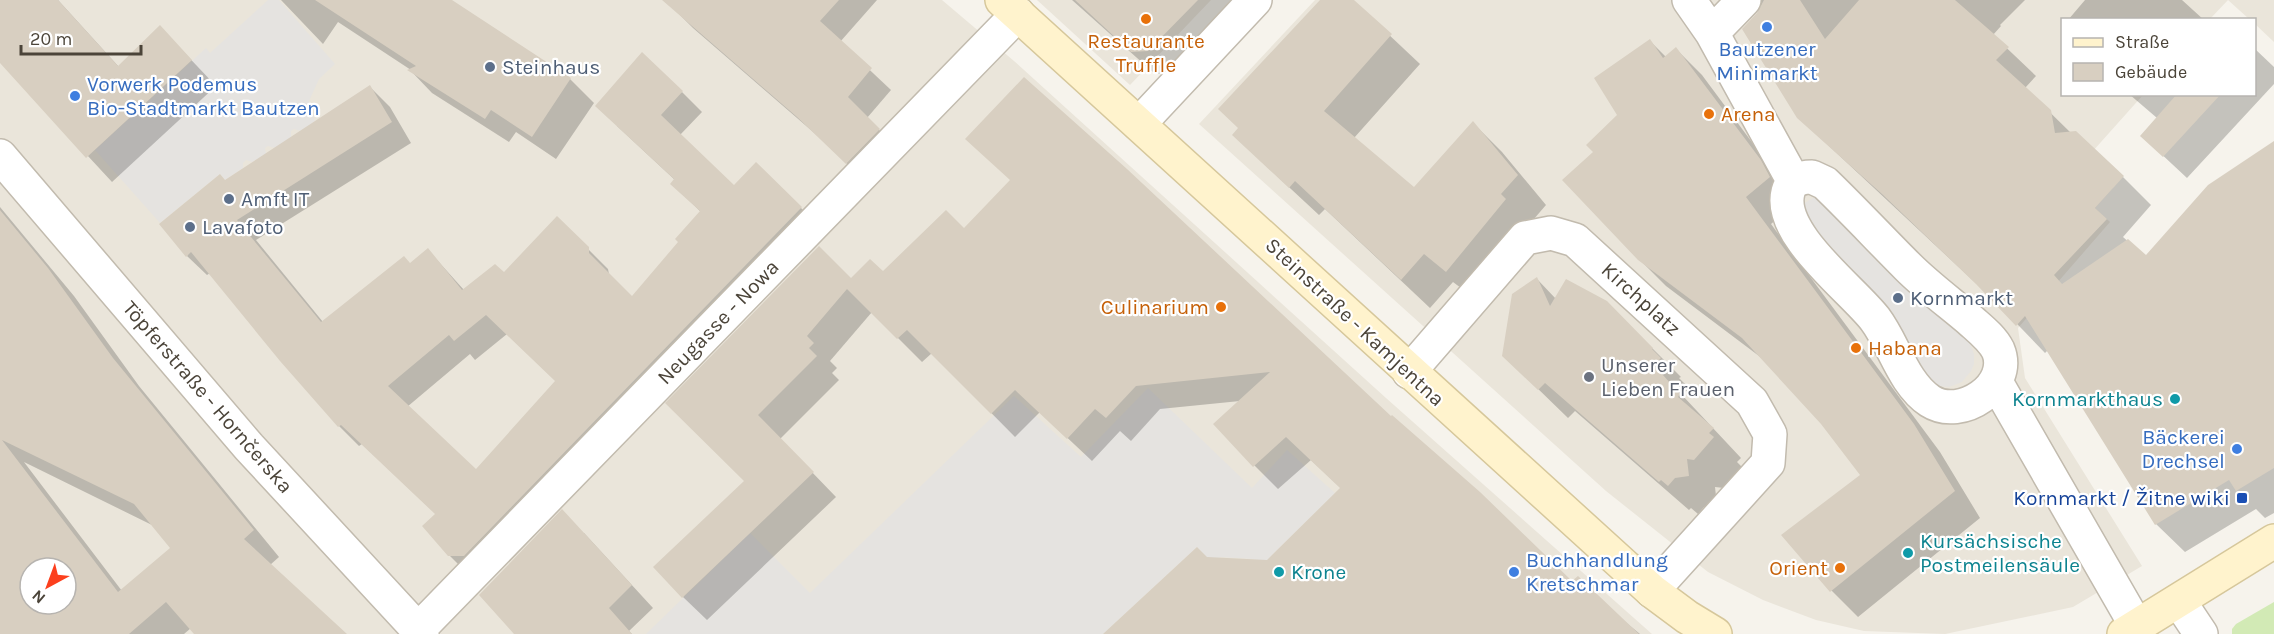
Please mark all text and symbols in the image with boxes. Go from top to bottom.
marker: Restaurante Truffle [1139,12,1153,26]
scale bar [21,18,141,56]
legend [2061,18,2256,96]
marker: Bautzener Minimarkt [1760,20,1774,34]
text: 20 m [30,28,72,50]
place label: Restaurante Truffle [1087,29,1205,77]
text: Straße [2115,31,2169,53]
place label: Bautzener Minimarkt [1716,37,1818,85]
place label: Steinhaus [502,55,600,79]
marker: Steinhaus [483,60,497,74]
text: Gebäude [2115,61,2187,83]
place label: Vorwerk Podemus Bio-Stadtmarkt Bautzen [87,72,320,120]
marker: Vorwerk Podemus Bio-Stadtmarkt Bautzen [68,89,82,103]
place label: Arena [1721,102,1776,126]
marker: Arena [1702,107,1716,121]
place label: Amft IT [241,187,310,211]
marker: Amft IT [222,192,236,206]
place label: Lavafoto [202,215,284,239]
marker: Lavafoto [183,220,197,234]
street label: Steinstraße - Kamjentna [1261,233,1449,411]
street label: Neugasse - Nowa [652,255,784,389]
street label: Kirchplatz [1597,257,1685,341]
place label: Kornmarkt [1910,286,2013,310]
marker: Kornmarkt [1891,291,1905,305]
place label: Culinarium [1101,295,1209,319]
street label: Töpferstraße - Hornčerska [118,296,298,498]
marker: Culinarium [1214,300,1228,314]
place label: Habana [1868,336,1942,360]
marker: Habana [1849,341,1863,355]
place label: Unserer Lieben Frauen [1601,353,1735,401]
marker: Unserer Lieben Frauen [1582,370,1596,384]
place label: Kornmarkthaus [2012,387,2163,411]
marker: Kornmarkthaus [2168,392,2182,406]
place label: Bäckerei Drechsel [2142,425,2225,473]
marker: Bäckerei Drechsel [2230,442,2244,456]
place label: Kornmarkt / Žitne wiki [2013,486,2230,510]
marker: Kornmarkt / Žitne wiki [2235,491,2249,505]
place label: Kursächsische Postmeilensäule [1920,529,2080,577]
marker: Kursächsische Postmeilensäule [1901,546,1915,560]
place label: Buchhandlung Kretschmar [1526,548,1668,596]
north arrow [18,556,78,616]
place label: Orient [1769,556,1828,580]
place label: Krone [1291,560,1346,584]
marker: Orient [1833,561,1847,575]
marker: Krone [1272,565,1286,579]
marker: Buchhandlung Kretschmar [1507,565,1521,579]
text: N [28,586,49,608]

